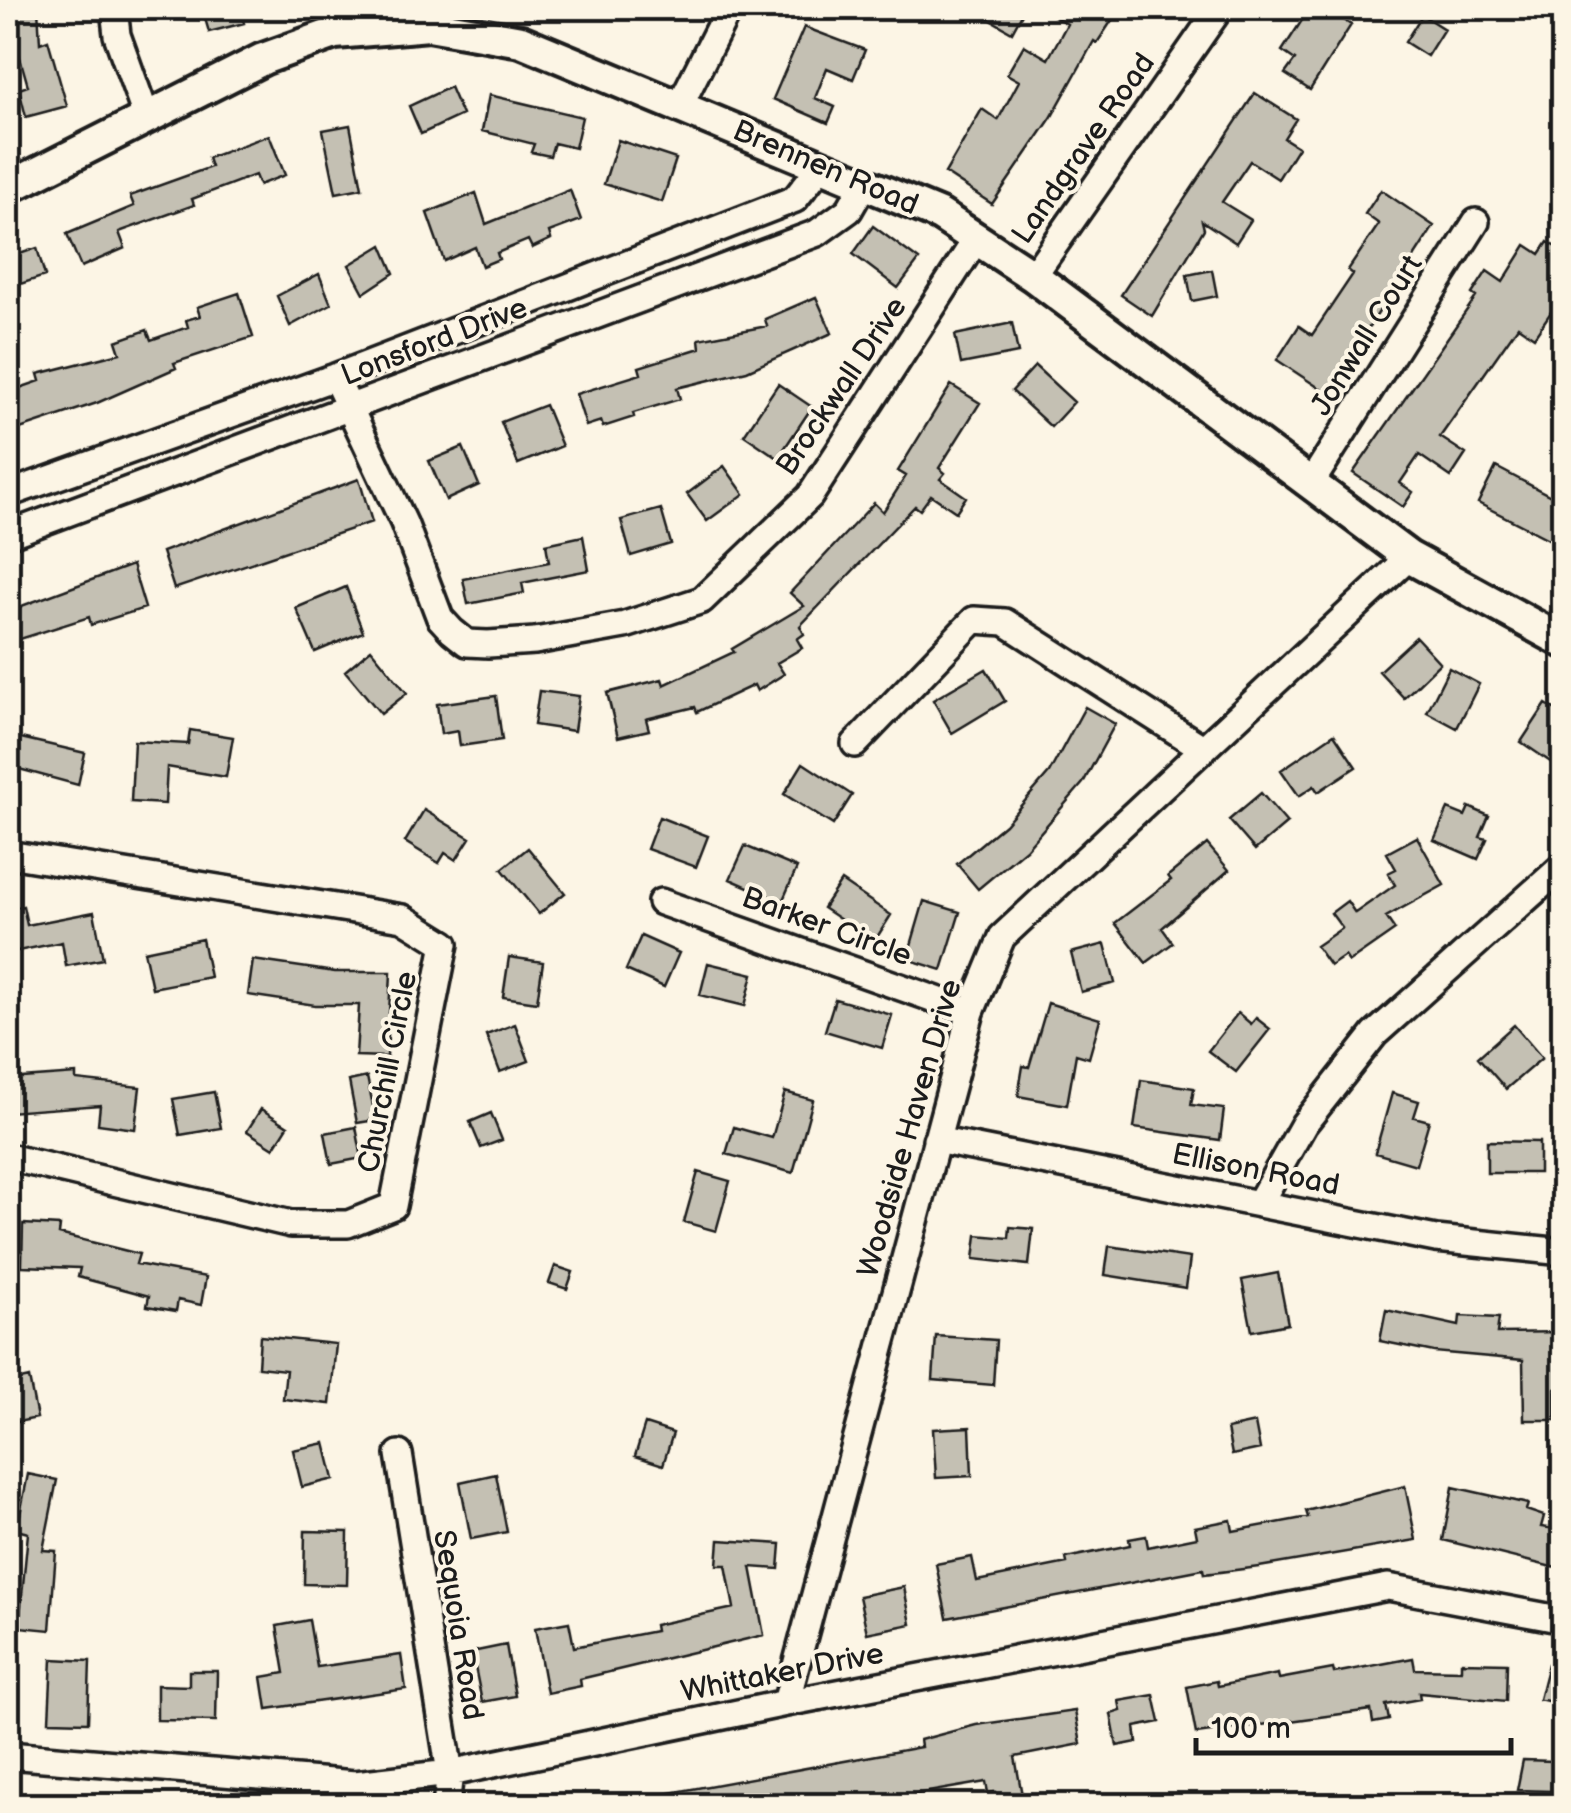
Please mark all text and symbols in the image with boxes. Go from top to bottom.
street label: Landgrave Road [1005,46,1163,251]
street label: Brennen Road [728,113,924,223]
street label: Jonwall Court [1303,249,1430,422]
street label: Lonsford Drive [336,290,532,394]
street label: Brockwall Drive [769,291,915,483]
street label: Barker Circle [737,880,916,974]
street label: Churchill Circle [351,968,425,1176]
street label: Woodside Haven Drive [850,975,970,1281]
street label: Ellison Road [1169,1136,1342,1204]
street label: Sequoia Road [425,1528,491,1723]
street label: Whittaker Drive [678,1636,887,1710]
scale bar [1196,1693,1511,1755]
text: 100 m [1211,1711,1291,1747]

